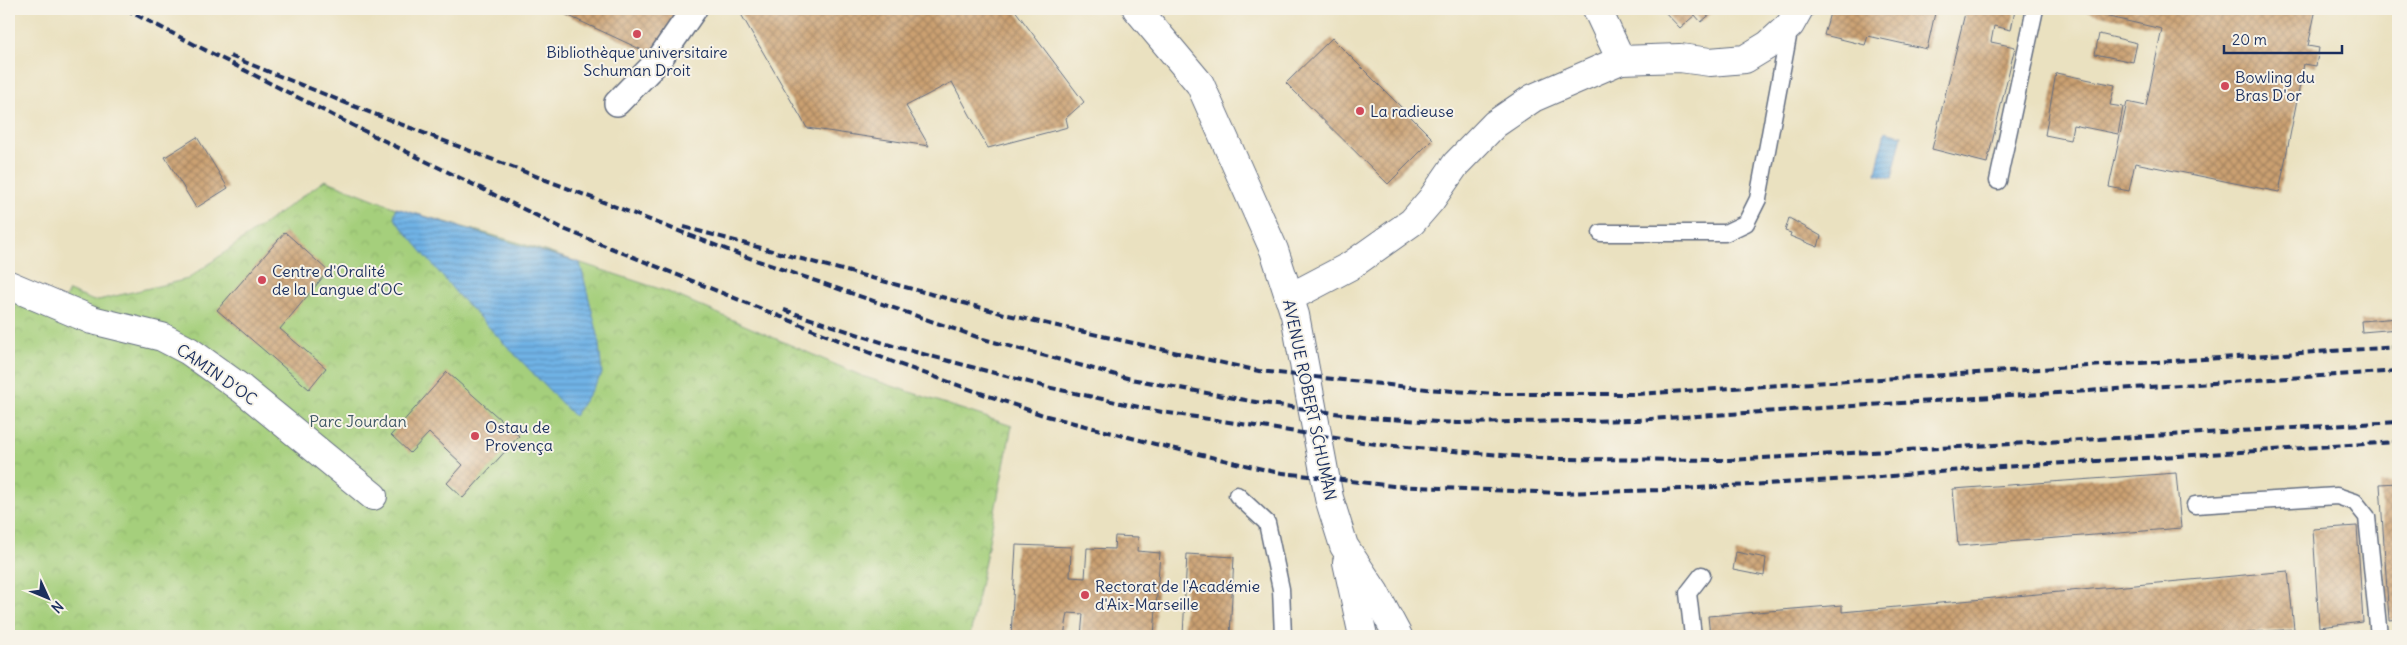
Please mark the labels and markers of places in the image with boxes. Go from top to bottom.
marker: Bibliothèque universitaire Schuman Droit [631,28,643,40]
place label: Bibliothèque universitaire Schuman Droit [546,42,728,80]
place label: Bowling du Bras D'or [2235,67,2315,105]
marker: Bowling du Bras D'or [2219,80,2231,92]
place label: La radieuse [1370,101,1454,121]
marker: La radieuse [1354,105,1366,117]
place label: Centre d'Oralité de la Langue d'OC [272,261,403,299]
marker: Centre d'Oralité de la Langue d'OC [256,274,268,286]
place label: Ostau de Provença [485,417,553,455]
marker: Ostau de Provença [469,430,481,442]
place label: Rectorat de l'Académie d'Aix-Marseille [1095,576,1260,614]
marker: Rectorat de l'Académie d'Aix-Marseille [1079,589,1091,601]

